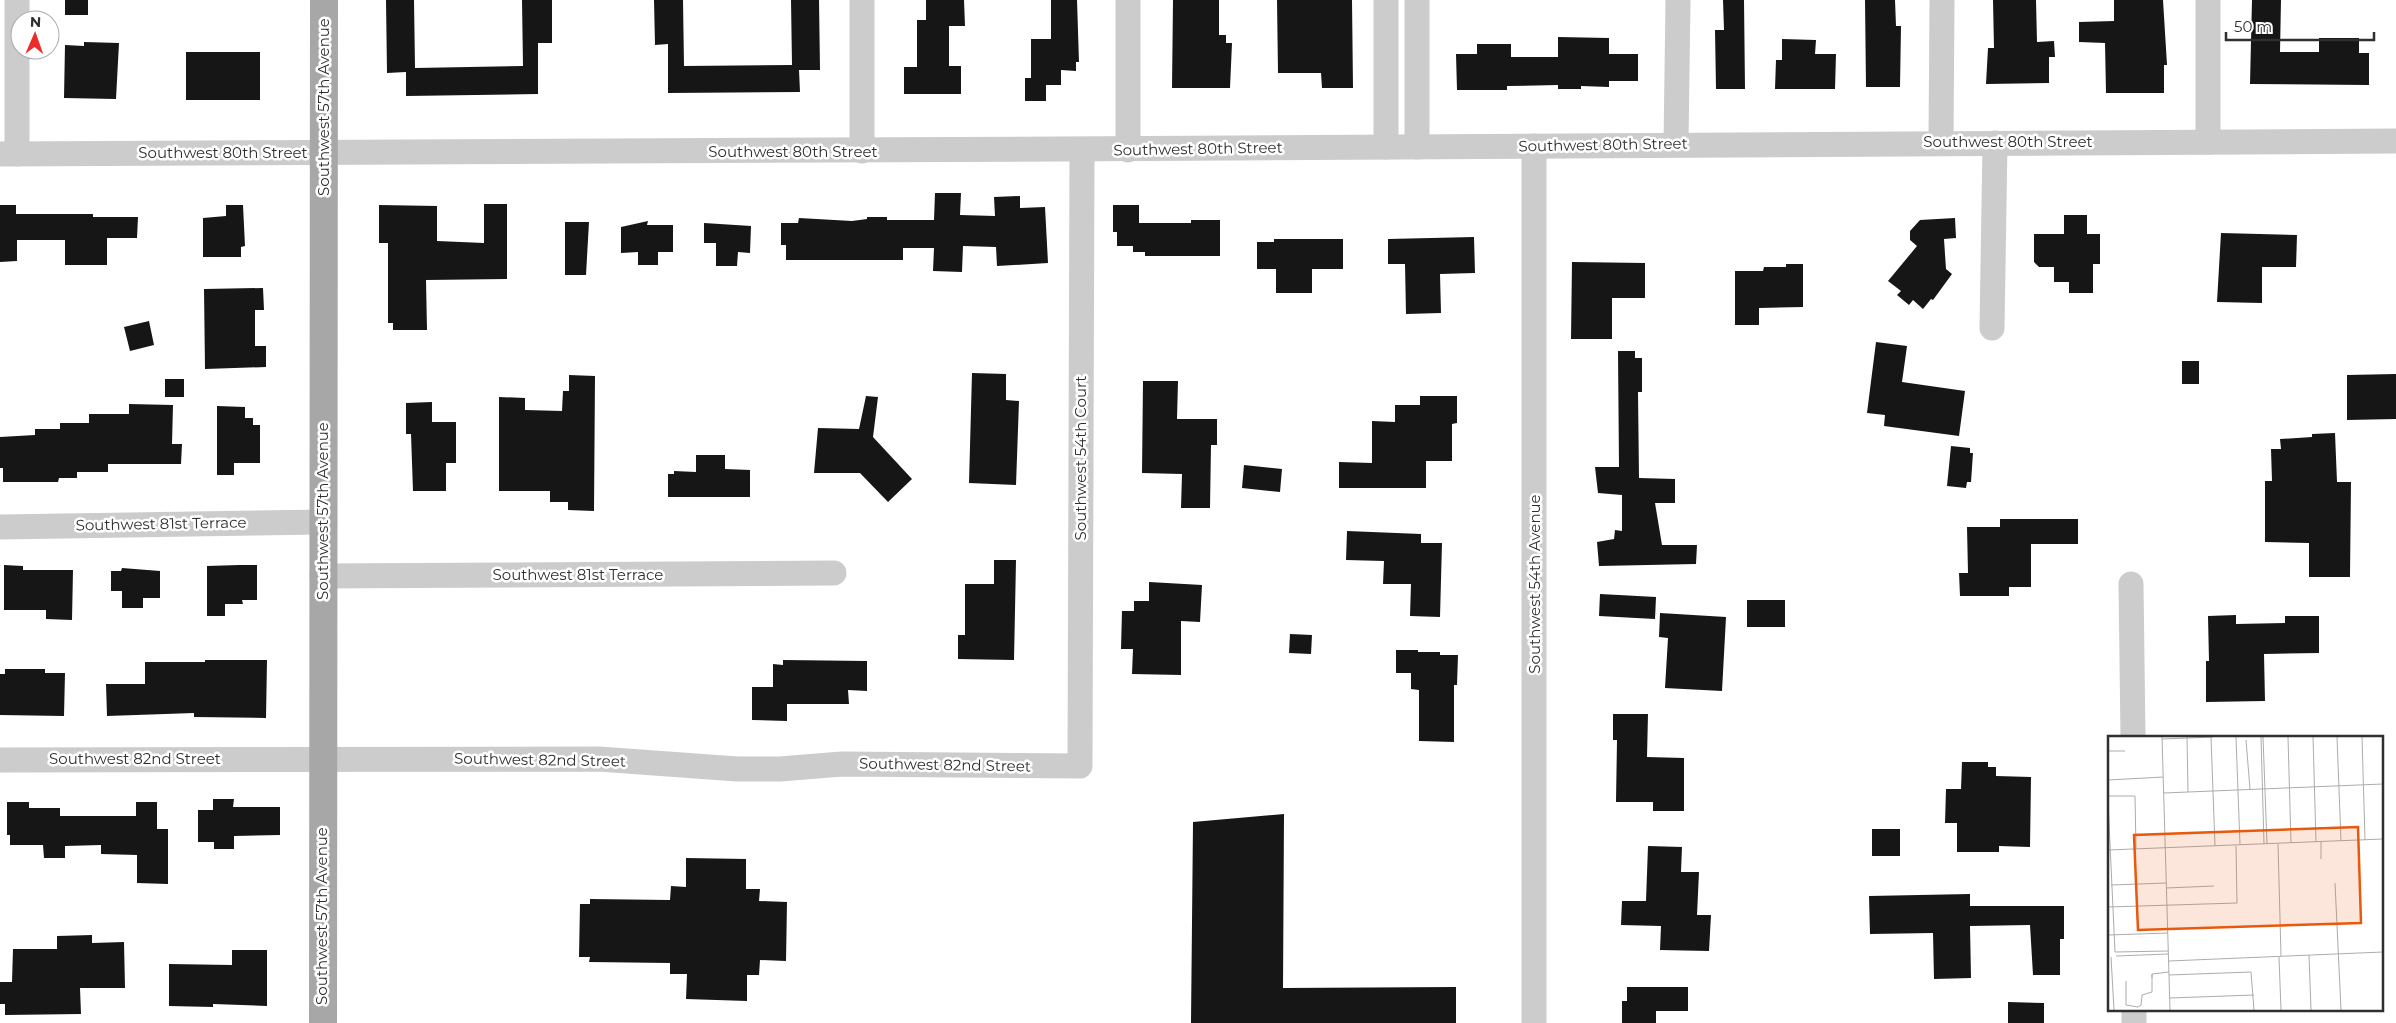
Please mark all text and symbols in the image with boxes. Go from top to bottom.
north arrow [10,10,60,60]
scale bar [2226,10,2374,42]
text: N [29,13,41,31]
text: 50 m [2234,17,2272,36]
street label: Southwest 57th Avenue [314,18,333,196]
street label: Southwest 80th Street [1923,132,2093,151]
street label: Southwest 80th Street [1518,134,1688,155]
street label: Southwest 80th Street [1113,138,1283,159]
street label: Southwest 80th Street [708,142,878,161]
street label: Southwest 80th Street [138,143,308,162]
street label: Southwest 54th Court [1071,376,1090,540]
street label: Southwest 57th Avenue [313,422,332,600]
street label: Southwest 54th Avenue [1525,494,1544,674]
street label: Southwest 81st Terrace [75,513,247,534]
street label: Southwest 81st Terrace [493,565,663,584]
inset map [2108,736,2384,1010]
street label: Southwest 82nd Street [49,749,221,768]
street label: Southwest 82nd Street [454,749,626,770]
street label: Southwest 82nd Street [859,754,1031,775]
street label: Southwest 57th Avenue [312,827,331,1005]

